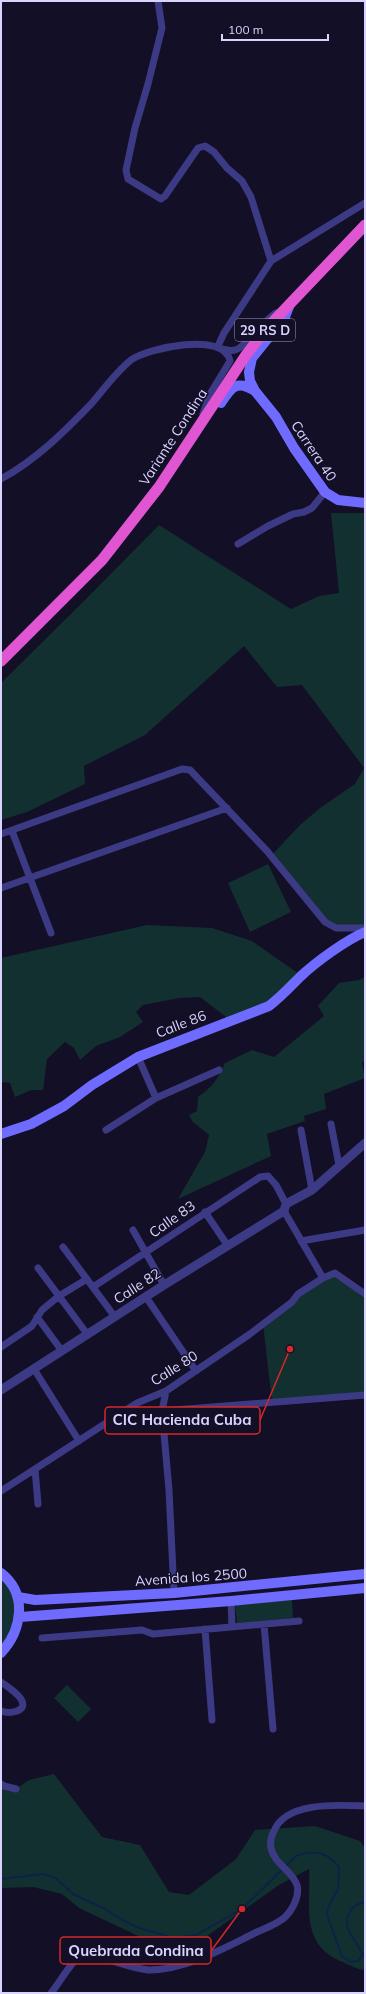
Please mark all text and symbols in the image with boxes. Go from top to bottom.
scale bar [222,16,328,42]
text: 100 m [228,22,263,37]
road number: 29 RS D [235,319,295,341]
street label: Variante Condina [135,385,211,489]
street label: Carrera 40 [287,417,341,485]
street label: Calle 86 [153,1006,209,1042]
street label: Calle 83 [145,1197,199,1241]
street label: Calle 82 [110,1264,164,1308]
street label: Calle 80 [147,1346,201,1390]
callout: CIC Hacienda Cuba [105,1407,260,1434]
text: CIC Hacienda Cuba [113,1410,251,1429]
street label: Avenida los 2500 [134,1564,248,1590]
callout: Quebrada Condina [60,1937,211,1964]
text: Quebrada Condina [68,1941,204,1960]

